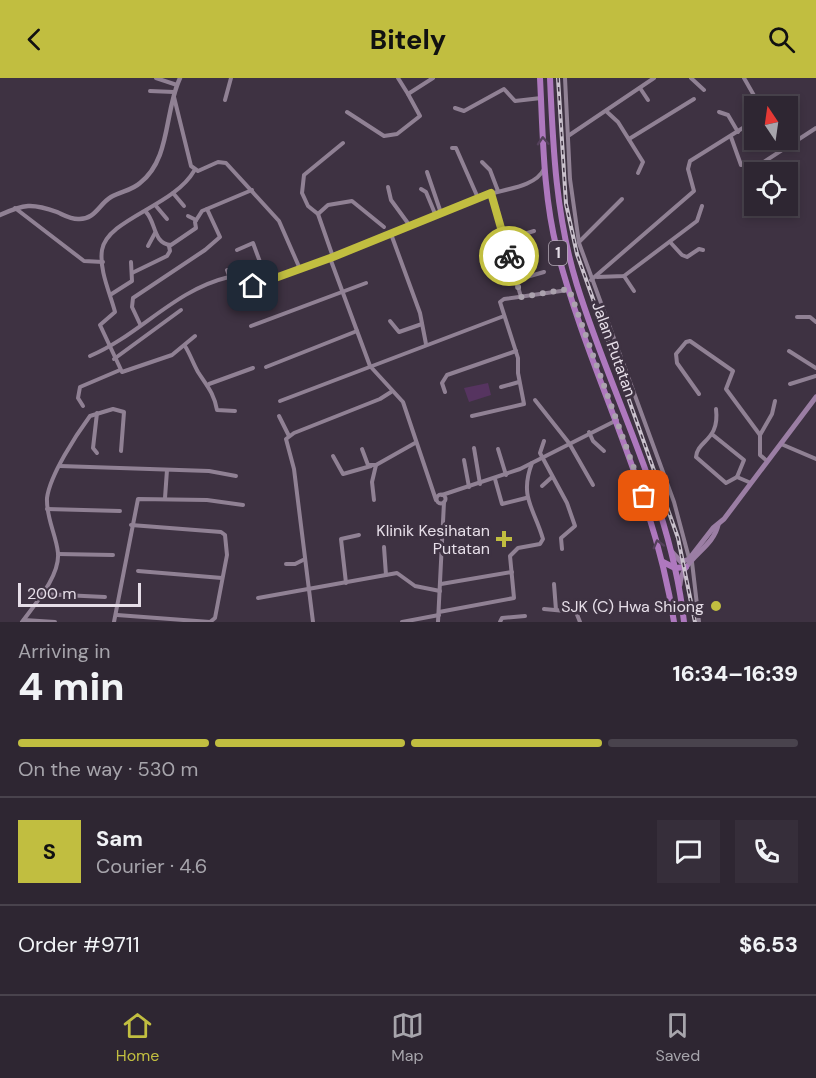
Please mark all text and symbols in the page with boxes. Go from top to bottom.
text: Bitely [370,22,446,57]
icon: back [18,23,51,56]
icon: search [765,23,798,56]
north arrow [744,96,798,150]
map controls [744,96,798,216]
one-way arrow [537,137,550,146]
button: locate [744,162,798,216]
courier [479,226,539,286]
icon: bike [493,240,526,273]
road number: 1 [549,241,567,265]
pin [227,260,278,311]
icon: home [236,269,269,302]
street label: Jalan Putatan [587,299,641,399]
pin [618,470,669,521]
icon: bag [627,479,660,512]
place label: Klinik Kesihatan Putatan [376,520,490,559]
marker: Klinik Kesihatan Putatan [495,530,513,548]
one-way arrow [653,539,666,549]
scale bar [18,580,141,608]
text: 200 m [27,583,76,604]
place label: SJK (C) Hwa Shiong [561,596,704,617]
marker: SJK (C) Hwa Shiong [709,599,723,613]
text: Arriving in [18,638,110,664]
text: 16:34–16:39 [673,659,798,688]
text: 4 min [18,661,125,712]
text: On the way · 530 m [18,756,198,782]
button: chat [657,820,720,883]
button: phone [735,820,798,883]
text: Sam [96,824,143,853]
text: S [43,837,56,866]
text: Courier · 4.6 [96,853,207,879]
text: Order #9711 [18,930,140,959]
text: $6.53 [739,930,798,959]
tab: Home [116,1009,159,1066]
tab: Map [391,1009,424,1066]
tab: Saved [655,1009,700,1066]

